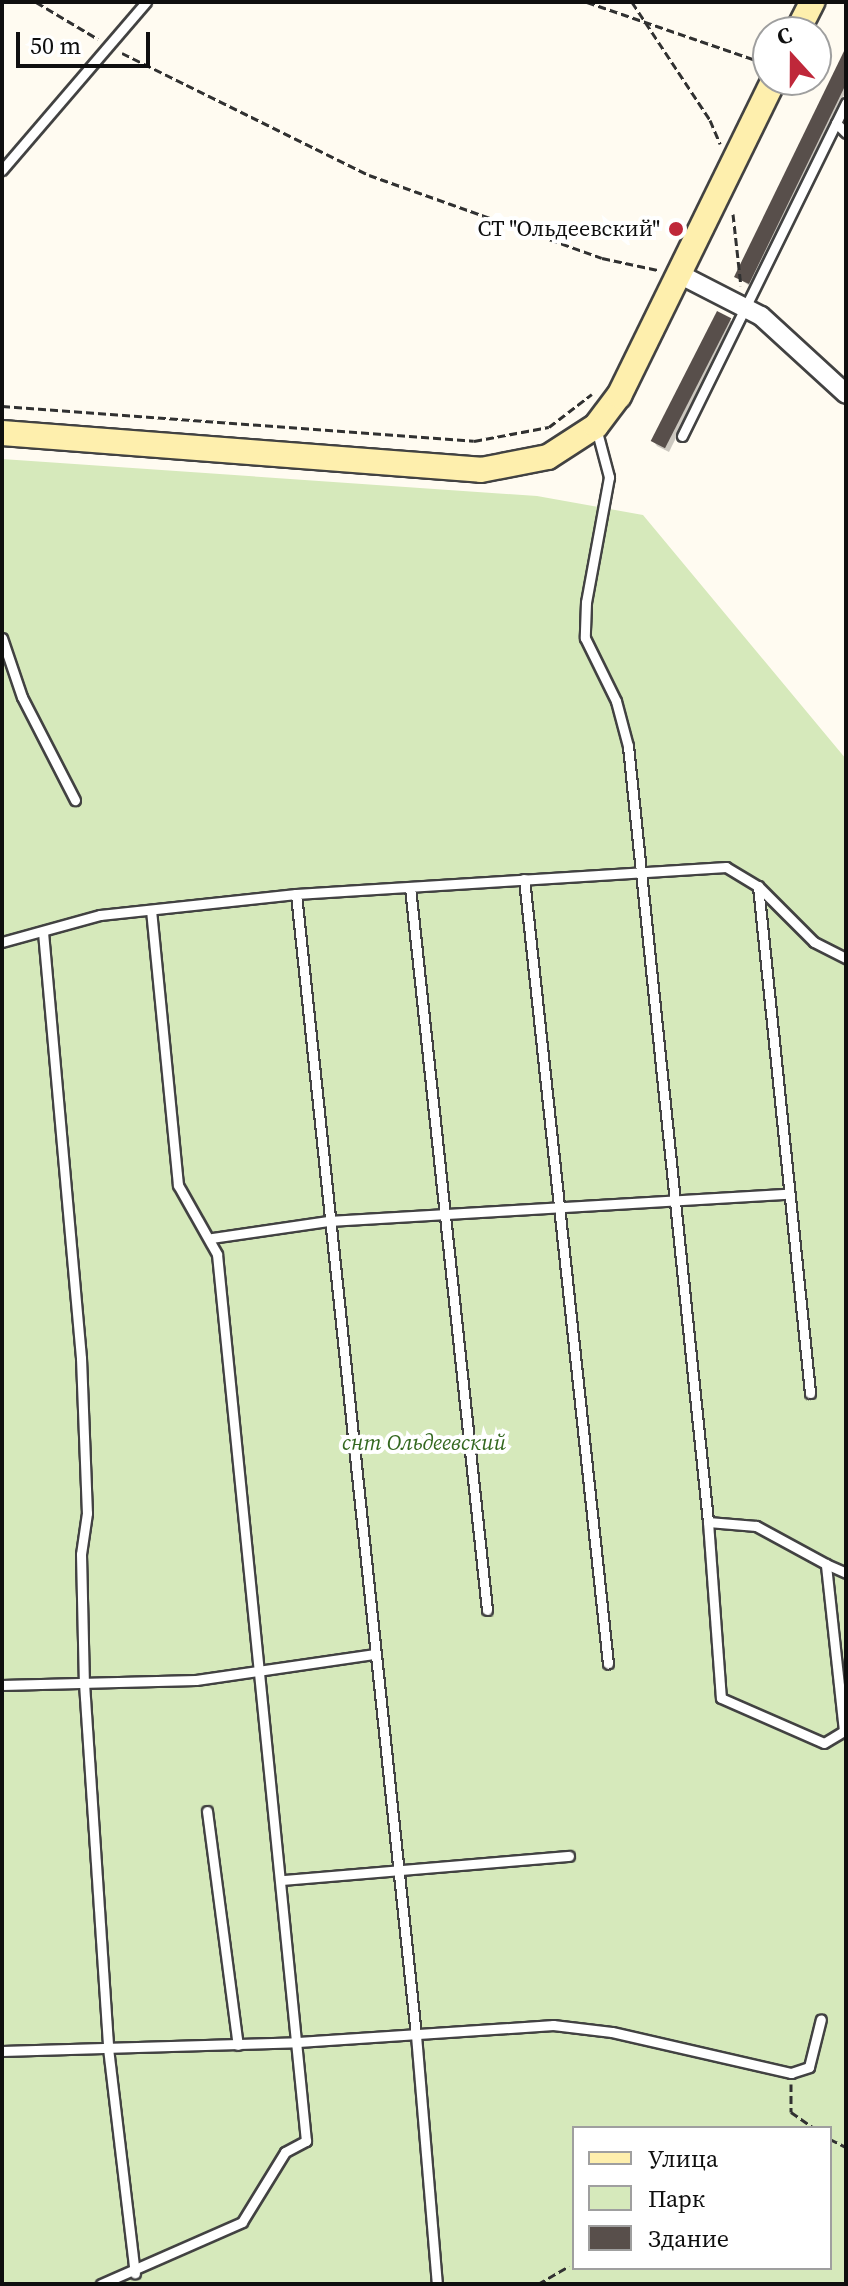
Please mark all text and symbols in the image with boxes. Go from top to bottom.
scale bar [20,16,154,66]
north arrow [752,16,832,96]
text: С [772,19,796,52]
text: 50 m [30,29,81,62]
place label: СТ "Ольдеевский" [477,216,660,242]
marker: СТ "Ольдеевский" [667,220,685,238]
park label: снт Ольдеевский [342,1430,506,1456]
legend [572,2126,832,2270]
text: Улица [648,2142,718,2175]
text: Парк [648,2182,705,2215]
text: Здание [648,2222,729,2255]

